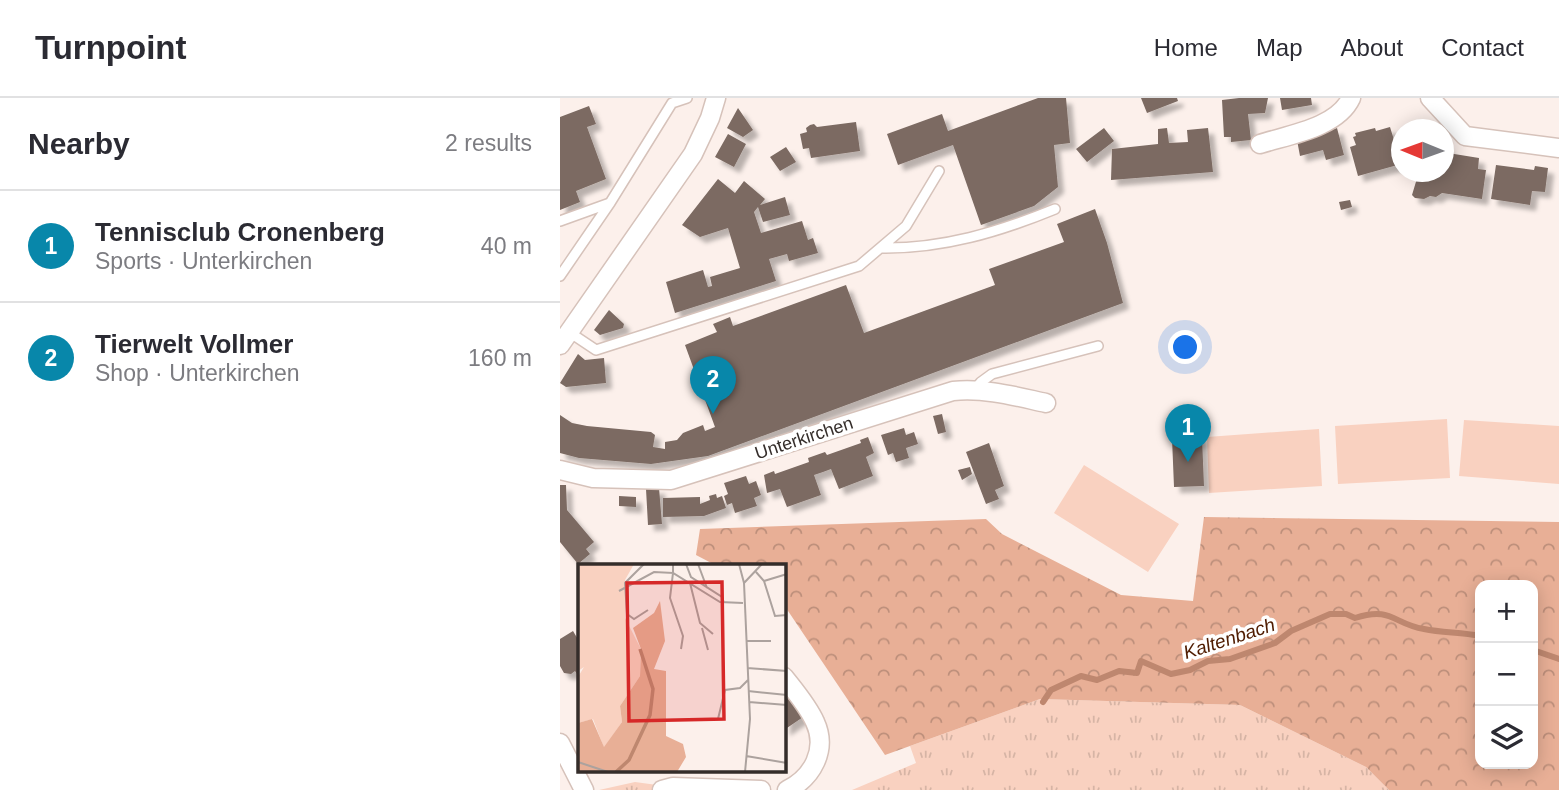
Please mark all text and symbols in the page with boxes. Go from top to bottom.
text: Turnpoint [35,29,187,66]
text: Home [1154,34,1218,61]
text: Map [1256,34,1303,61]
text: About [1341,34,1403,61]
text: Contact [1441,34,1524,61]
north arrow [1391,119,1454,182]
text: Nearby [28,127,130,160]
text: 2 results [445,130,532,156]
text: Tennisclub Cronenberg [95,217,385,247]
text: 1 [45,233,57,259]
text: 40 m [481,233,532,259]
text: Sports · Unterkirchen [95,248,312,274]
text: Tierwelt Vollmer [95,329,293,359]
your location [1168,330,1202,364]
text: 2 [45,345,57,371]
text: 160 m [468,345,532,371]
pin: 2 [690,356,736,414]
text: Shop · Unterkirchen [95,360,300,386]
pin: 1 [1165,404,1211,462]
street label: Unterkirchen [752,413,856,463]
inset map [578,564,786,772]
map controls [1475,580,1538,769]
button: + [1475,580,1538,643]
water label: Kaltenbach [1181,614,1278,663]
button: − [1475,643,1538,706]
button: layers [1475,706,1538,769]

